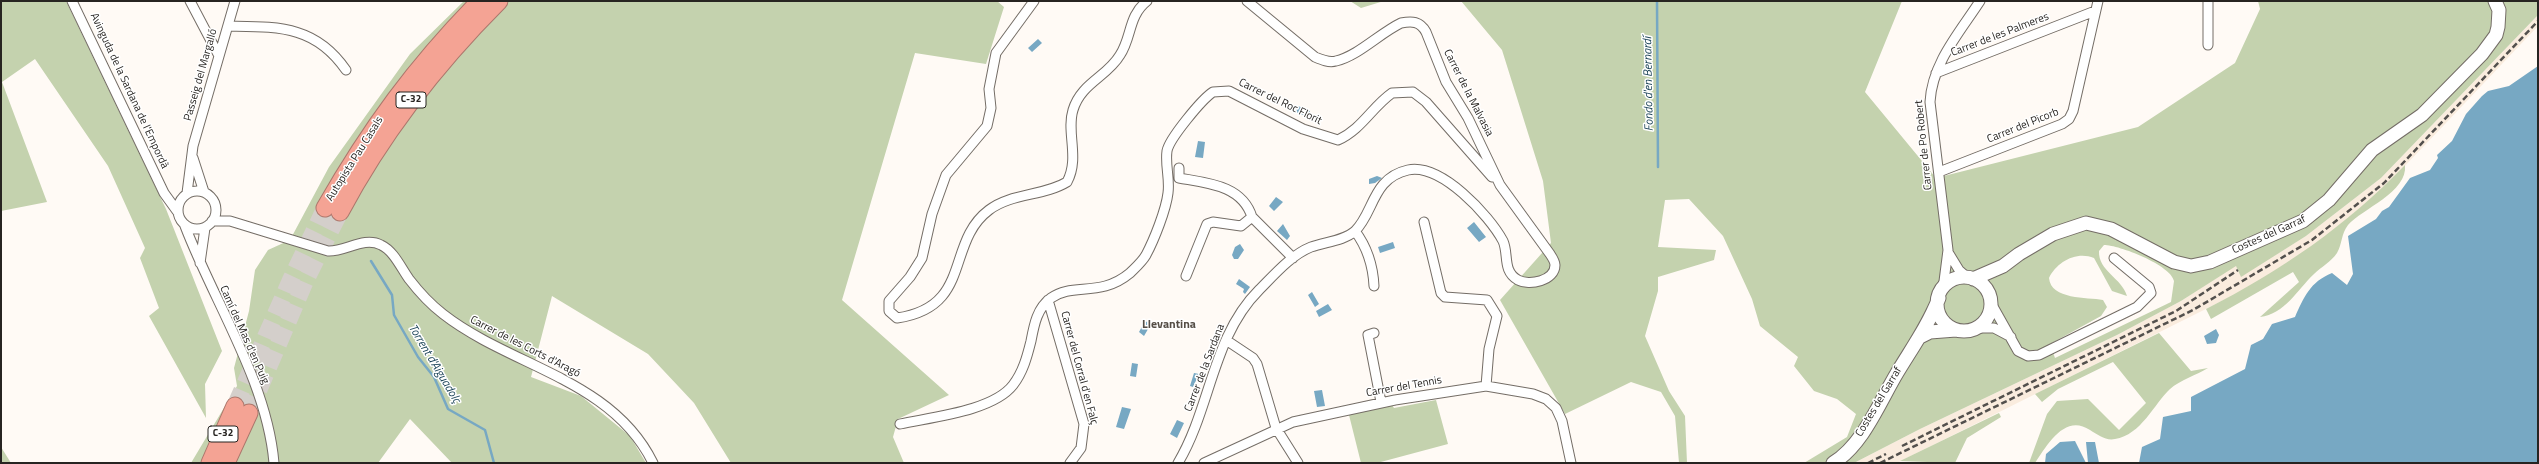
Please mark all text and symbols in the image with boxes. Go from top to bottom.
street label: Carrer de les Palmeres [1949,10,2051,60]
street label: Avinguda de la Sardana de l'Empordà [87,11,171,171]
street label: Passeig del Margalló [182,27,220,123]
water label: Fondo d'en Bernardí [1641,37,1657,131]
street label: Carrer de la Malvasia [1440,47,1496,139]
street label: Carrer del Roc Florit [1236,76,1324,128]
road number: C-32 [396,92,426,108]
street label: Carrer de Po Robert [1913,99,1935,191]
street label: Carrer del Picorb [1985,106,2061,146]
street label: Autopista Pau Casals [324,114,386,204]
street label: Costes del Garraf [2230,213,2308,257]
street label: Camí del Mas d'en Puig [216,284,272,386]
street label: Carrer del Corral d'en Falç [1057,310,1101,426]
street label: Carrer de les Corts d'Aragó [468,313,582,381]
district label: Llevantina [1142,318,1196,332]
water label: Torrent d'Aiguadolç [405,322,463,406]
street label: Carrer de la Sardana [1182,322,1228,414]
street label: Costes del Garraf [1853,365,1905,439]
street label: Carrer del Tennis [1365,374,1443,400]
road number: C-32 [208,426,238,442]

